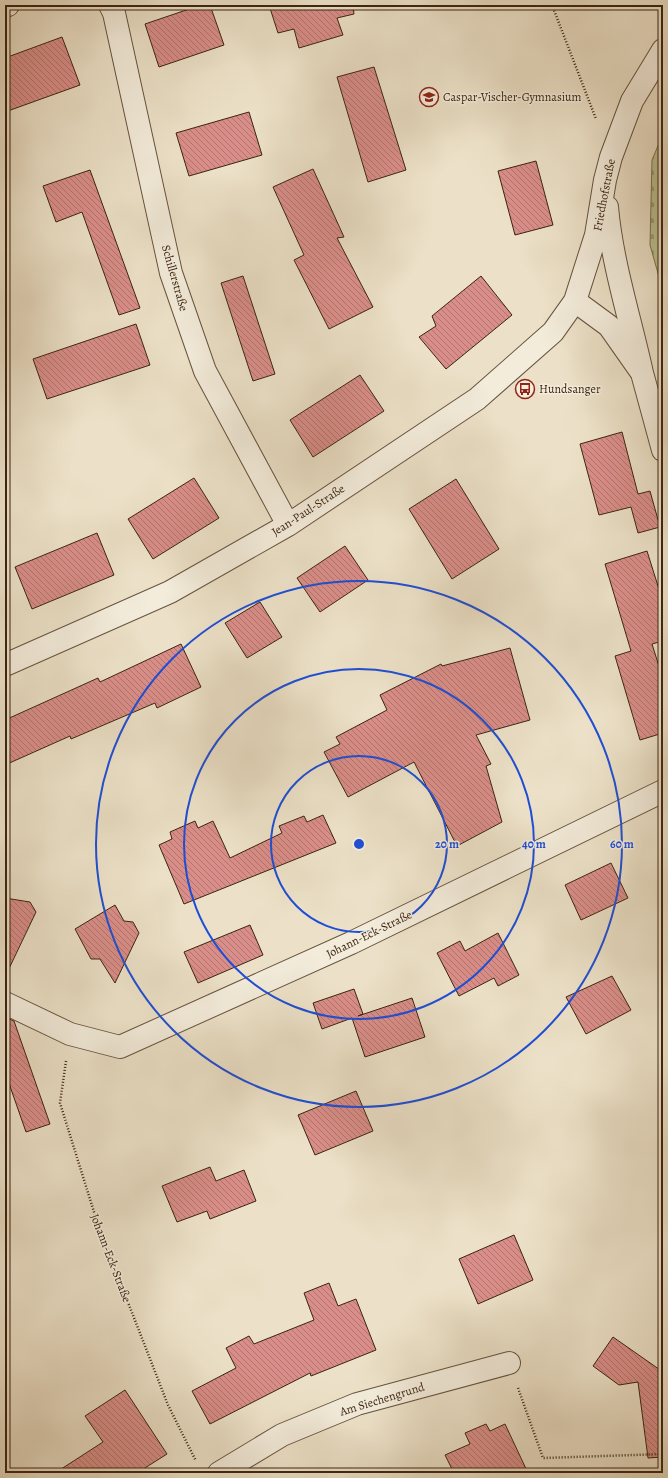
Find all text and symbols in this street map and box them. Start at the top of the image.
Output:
school or university icon: Caspar-Vischer-Gymnasium [418,86,440,108]
place label: Caspar-Vischer-Gymnasium [443,89,582,105]
street label: Friedhofstraße [589,157,619,233]
street label: Schillerstraße [158,243,192,313]
bus stop icon: Hundsanger [514,378,536,400]
place label: Hundsanger [539,381,601,397]
street label: Jean-Paul-Straße [268,480,348,540]
text: 20 m [435,836,459,852]
text: 40 m [522,836,546,852]
text: 60 m [610,836,634,852]
centre of rings [352,837,366,851]
street label: Johann-Eck-Straße [323,906,415,962]
street label: Johann-Eck-Straße [87,1211,135,1305]
street label: Am Siechengrund [337,1378,427,1420]

